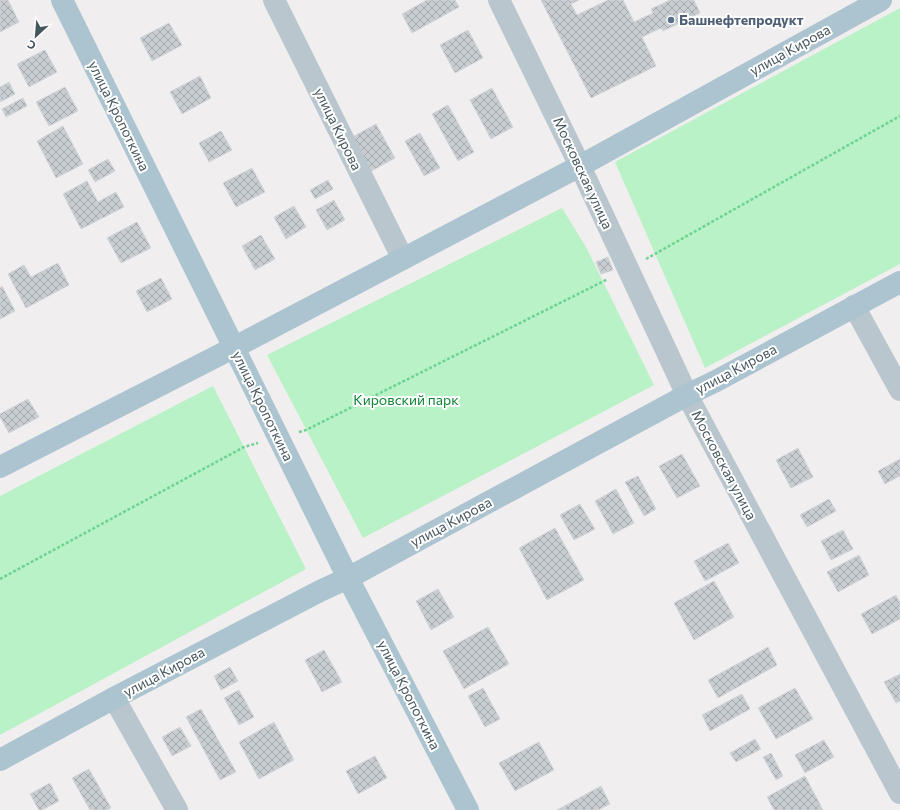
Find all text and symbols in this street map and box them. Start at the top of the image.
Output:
place label: Башнефтепродукт [679,11,804,28]
marker: Башнефтепродукт [666,15,676,25]
north arrow [16,16,56,56]
street label: улица Кирова [746,20,833,79]
text: С [25,38,38,53]
street label: улица Кропоткина [85,58,154,174]
street label: улица Кирова [311,85,366,173]
street label: Московская улица [550,114,617,231]
street label: улица Кирова [692,340,779,397]
street label: улица Кропоткина [229,348,298,464]
park label: Кировский парк [353,391,459,408]
street label: Московская улица [688,407,760,522]
street label: улица Кирова [407,493,494,550]
street label: улица Кропоткина [375,637,444,752]
street label: улица Кирова [120,643,207,700]

